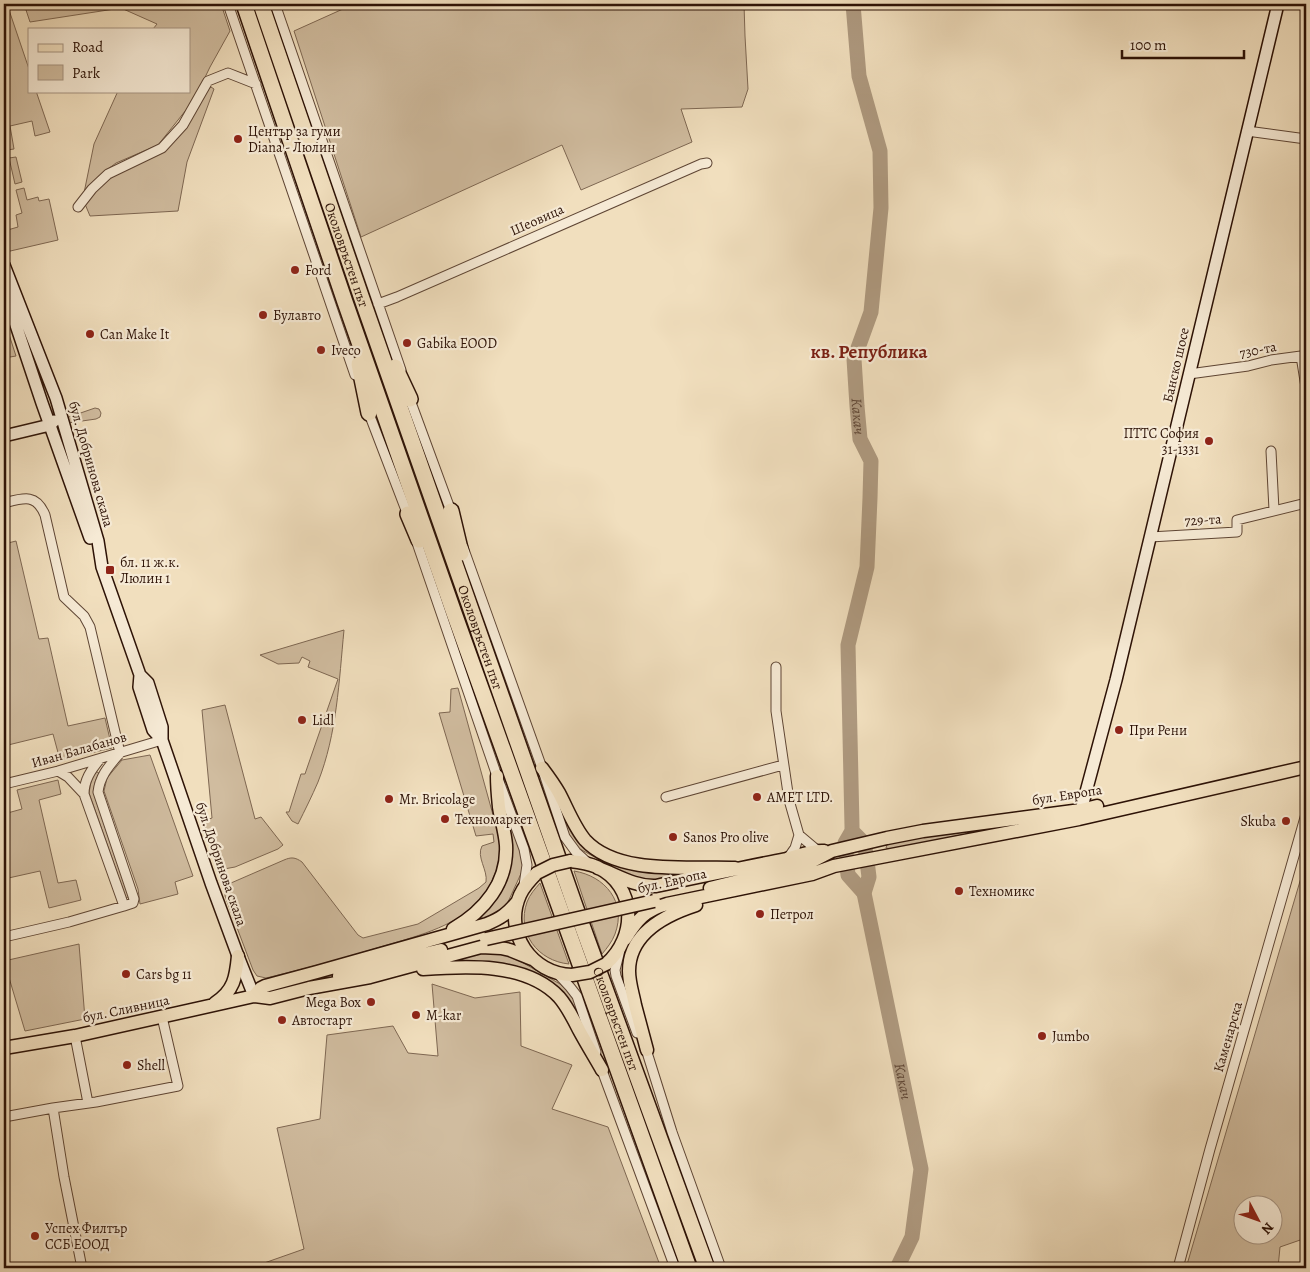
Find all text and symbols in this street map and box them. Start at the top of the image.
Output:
legend [28,28,190,92]
scale bar [1122,28,1245,60]
text: 100 m [1130,35,1167,55]
text: Road [72,37,104,57]
text: Park [72,63,101,83]
place label: Център за гуми Diana - Люлин [248,122,341,157]
marker: Център за гуми Diana - Люлин [232,133,244,145]
street label: Шеовица [507,199,567,240]
street label: Околовръстен път [320,200,374,310]
place label: Ford [305,261,332,280]
marker: Ford [289,264,301,276]
place label: Булавто [273,306,321,325]
marker: Булавто [257,309,269,321]
place label: Can Make It [100,325,170,344]
street label: Банско шосе [1158,326,1194,404]
marker: Can Make It [84,328,96,340]
place label: Gabika EOOD [417,334,497,353]
marker: Gabika EOOD [401,337,413,349]
street label: 730-та [1238,337,1279,363]
district label: кв. Република [811,339,928,365]
place label: Iveco [331,341,361,360]
marker: Iveco [315,344,327,356]
water label: Какач [847,397,870,436]
street label: бул. Добринова скала [64,399,118,530]
place label: ПТТС София 31-1331 [1123,424,1199,459]
marker: ПТТС София 31-1331 [1203,435,1215,447]
street label: 729-та [1184,510,1222,530]
place label: бл. 11 ж.к. Люлин 1 [120,553,180,588]
marker: бл. 11 ж.к. Люлин 1 [104,564,116,576]
street label: Околовръстен път [454,582,508,692]
place label: Lidl [312,711,335,730]
marker: Lidl [296,714,308,726]
place label: При Рени [1129,721,1187,740]
marker: При Рени [1113,724,1125,736]
street label: Иван Балабанов [29,727,129,773]
street label: бул. Европа [1031,780,1104,810]
place label: AMET LTD. [766,788,833,807]
place label: Mr. Bricolage [399,790,475,809]
marker: AMET LTD. [751,791,763,803]
marker: Mr. Bricolage [383,793,395,805]
street label: бул. Добринова скала [191,799,251,929]
place label: Техномаркет [455,810,533,829]
place label: Skuba [1241,812,1276,831]
marker: Техномаркет [439,813,451,825]
marker: Skuba [1280,815,1292,827]
place label: Sanos Pro olive [683,828,769,847]
marker: Sanos Pro olive [667,831,679,843]
street label: бул. Европа [635,864,709,898]
place label: Техномикс [969,882,1035,901]
marker: Техномикс [953,885,965,897]
place label: Петрол [770,905,814,924]
marker: Петрол [754,908,766,920]
street label: Околовръстен път [588,964,644,1073]
place label: Cars bg 11 [136,965,192,984]
marker: Cars bg 11 [120,968,132,980]
street label: бул. Сливница [81,990,172,1027]
place label: Mega Box [306,993,361,1012]
marker: Mega Box [365,996,377,1008]
street label: Каменарска [1209,999,1247,1074]
place label: M-kar [426,1006,462,1025]
marker: M-kar [410,1009,422,1021]
place label: Автостарт [291,1011,352,1030]
marker: Автостарт [276,1014,288,1026]
place label: Jumbo [1052,1027,1089,1046]
marker: Jumbo [1036,1030,1048,1042]
place label: Shell [137,1056,165,1075]
marker: Shell [121,1059,133,1071]
water label: Какач [889,1061,916,1101]
north arrow [1232,1194,1282,1244]
text: N [1257,1218,1278,1238]
place label: Успех Филтър ССБ ЕООД [45,1219,127,1254]
marker: Успех Филтър ССБ ЕООД [29,1230,41,1242]

